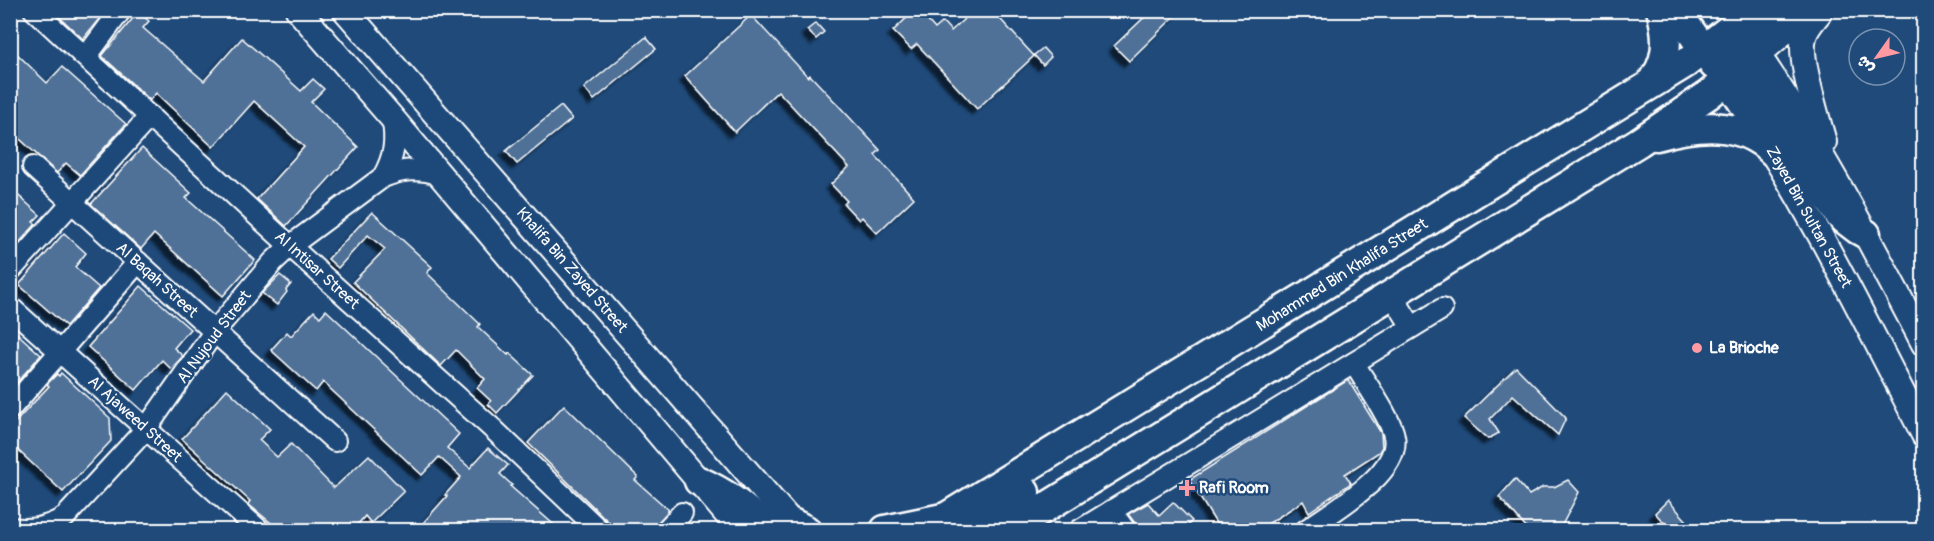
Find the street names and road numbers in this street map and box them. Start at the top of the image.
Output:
street label: Zayed Bin Sultan Street [1762,143,1857,292]
street label: Khalifa Bin Zayed Street [512,203,632,337]
street label: Mohammed Bin Khalifa Street [1253,214,1432,336]
street label: Al Intisar Street [270,227,364,314]
street label: Al Baqah Street [112,238,203,322]
street label: Al Nujoud Street [172,286,256,388]
street label: Al Ajaweed Street [84,371,187,467]

